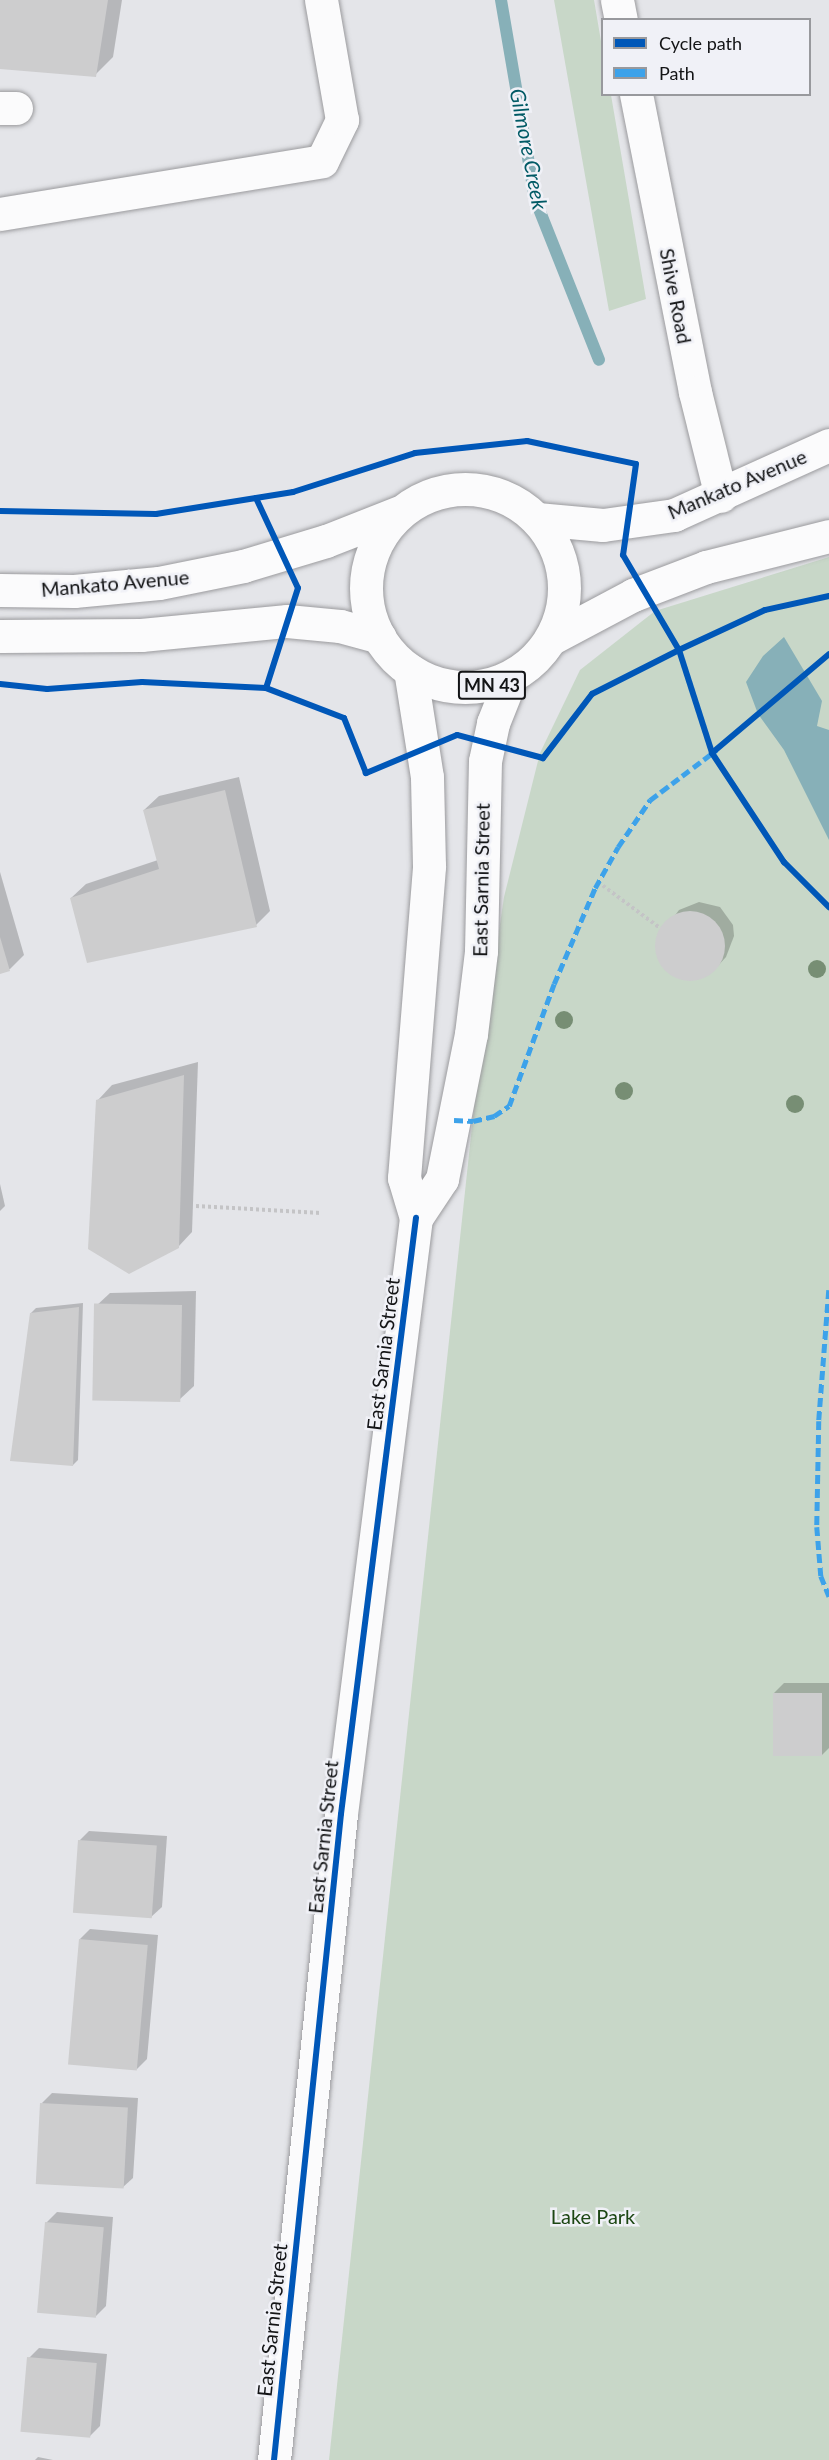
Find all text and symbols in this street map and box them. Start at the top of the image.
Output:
legend [601,18,811,96]
text: Cycle path [659,32,742,54]
text: Path [659,62,695,84]
water label: Gilmore Creek [505,86,553,212]
street label: Shive Road [655,246,697,346]
street label: Mankato Avenue [664,444,810,524]
street label: Mankato Avenue [40,565,190,601]
road number: MN 43 [458,670,526,700]
street label: East Sarnia Street [468,803,494,957]
street label: East Sarnia Street [362,1276,404,1432]
street label: East Sarnia Street [303,1759,343,1915]
park label: Lake Park [551,2204,635,2228]
street label: East Sarnia Street [252,2242,292,2398]

